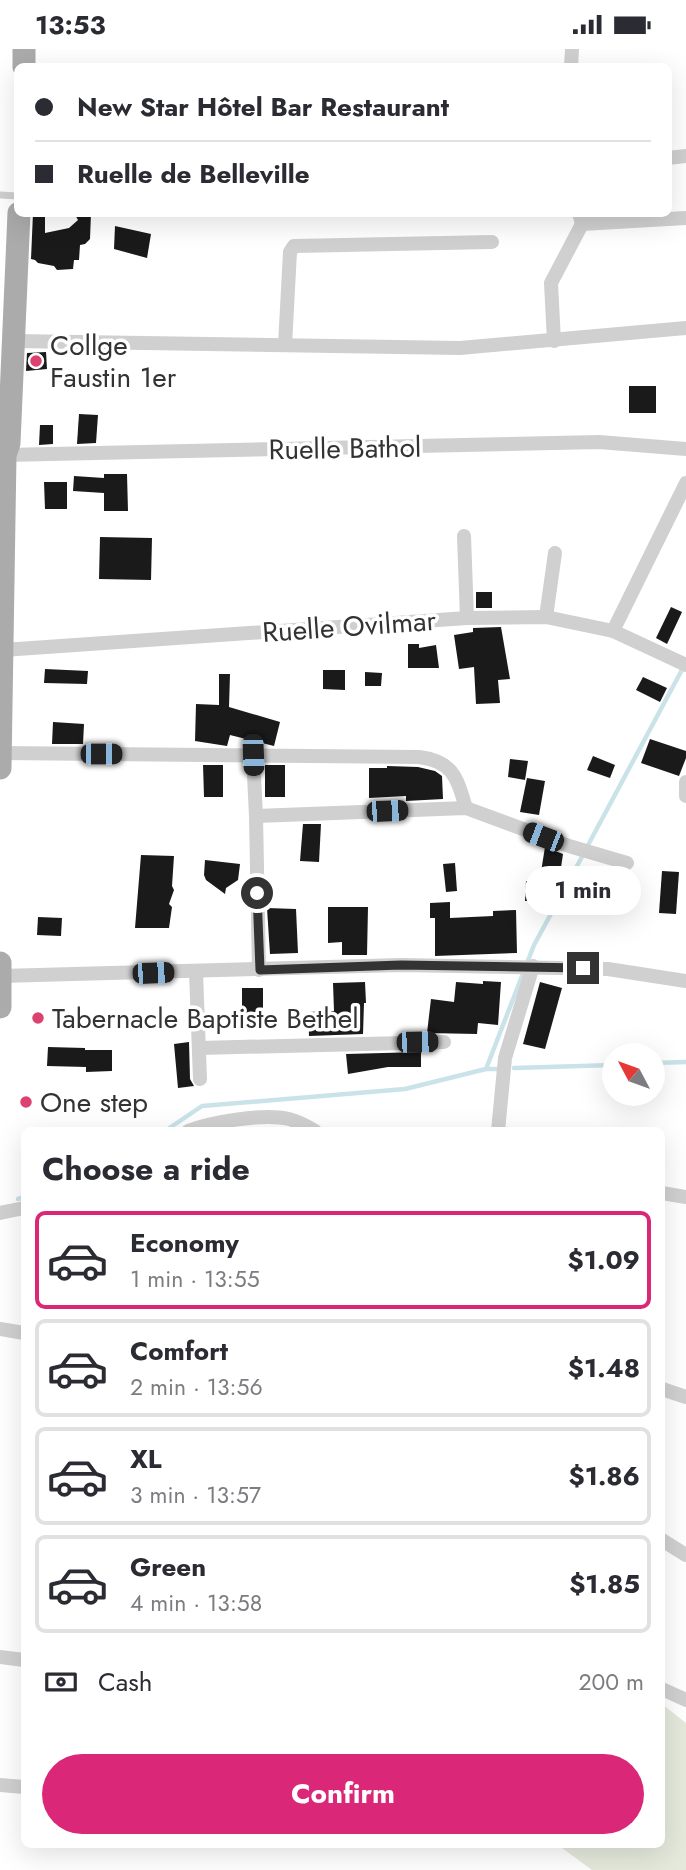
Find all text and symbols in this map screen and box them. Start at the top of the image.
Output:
text: 13:53 [35,6,106,44]
text: New Star Hôtel Bar Restaurant [77,88,449,126]
text: Ruelle de Belleville [77,155,310,193]
place label: Collge Faustin 1er [50,325,177,398]
marker: Collge Faustin 1er [28,353,44,369]
street label: Ruelle Bathol [268,427,422,470]
street label: Ruelle Ovilmar [261,600,438,653]
car [242,734,265,776]
car [81,744,123,765]
car [366,800,409,822]
car [520,820,567,854]
callout: 1 min [525,867,641,915]
text: 1 min [554,873,612,907]
route start [241,877,273,909]
route end [567,952,599,984]
car [132,962,175,984]
place label: Tabernacle Baptiste Bethel [52,998,359,1039]
marker: Tabernacle Baptiste Bethel [30,1010,46,1026]
car [396,1031,439,1053]
north arrow [602,1043,665,1106]
map controls [602,1043,665,1106]
place label: One step [40,1082,148,1123]
marker: One step [18,1094,34,1110]
text: Choose a ride [42,1146,250,1192]
text: Economy [130,1224,239,1262]
icon: car [46,1229,109,1292]
text: $1.09 [568,1241,640,1279]
text: 1 min · 13:55 [130,1262,260,1296]
text: Comfort [130,1332,228,1370]
icon: car [46,1337,109,1400]
text: $1.48 [568,1349,640,1387]
text: 2 min · 13:56 [130,1370,263,1404]
text: XL [130,1440,162,1478]
icon: car [46,1445,109,1508]
text: $1.86 [569,1457,640,1495]
text: 3 min · 13:57 [130,1478,261,1512]
text: Green [130,1548,206,1586]
icon: car [46,1553,109,1616]
text: $1.85 [569,1565,640,1603]
text: 4 min · 13:58 [130,1586,262,1620]
icon: cash [42,1663,80,1701]
text: Cash [98,1663,152,1701]
text: 200 m [578,1665,644,1699]
button: Confirm [42,1754,644,1834]

